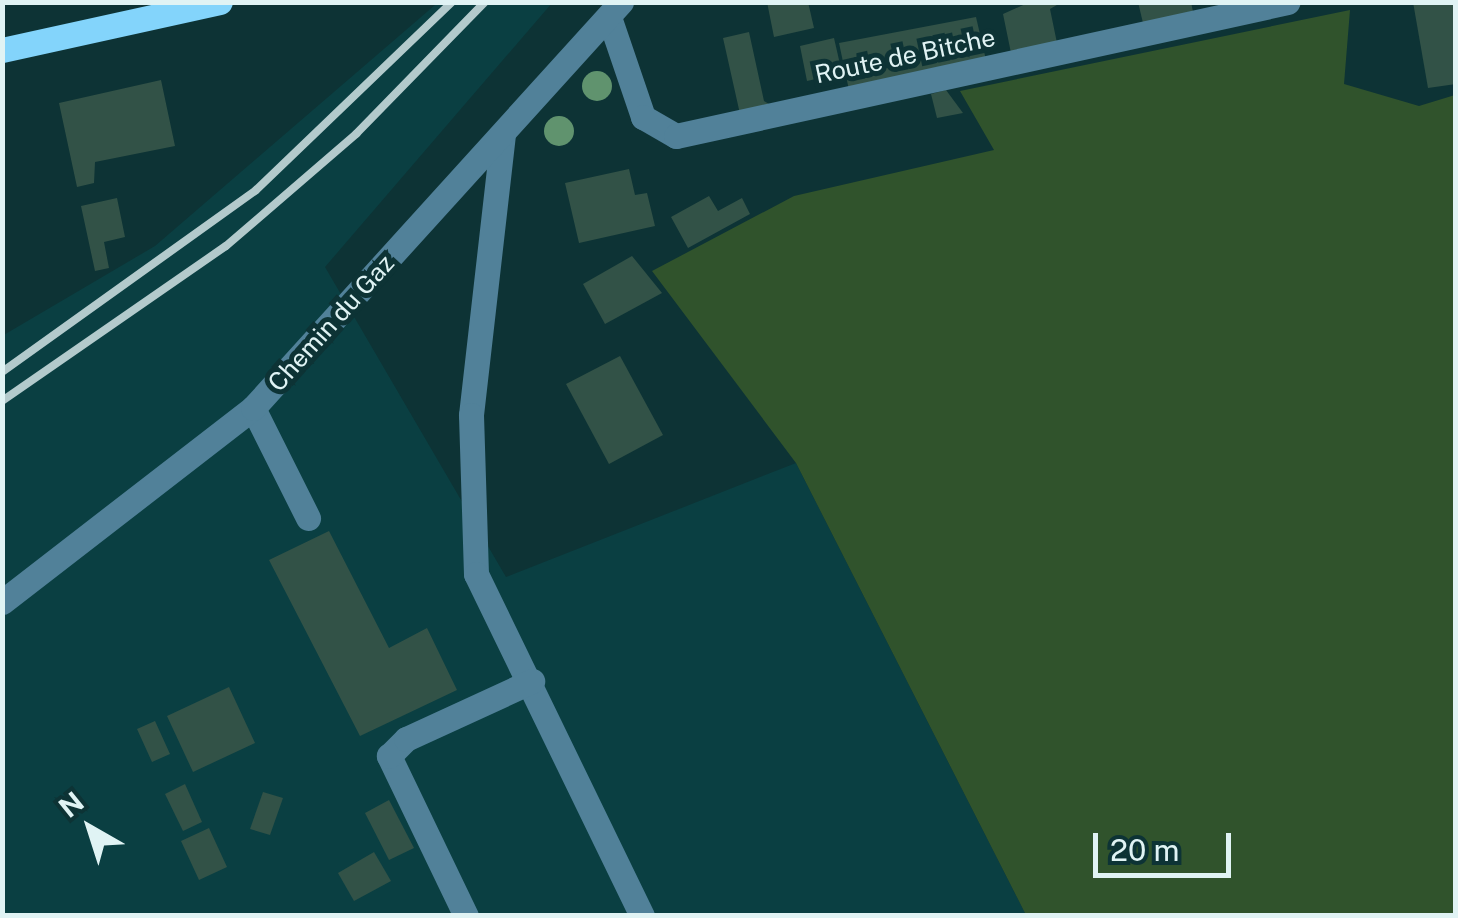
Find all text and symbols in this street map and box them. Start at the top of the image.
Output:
street label: Route de Bitche [812,22,998,90]
street label: Chemin du Gaz [262,248,400,398]
north arrow [40,778,140,878]
text: N [52,785,90,824]
scale bar [1098,813,1236,875]
text: 20 m [1110,832,1179,868]

